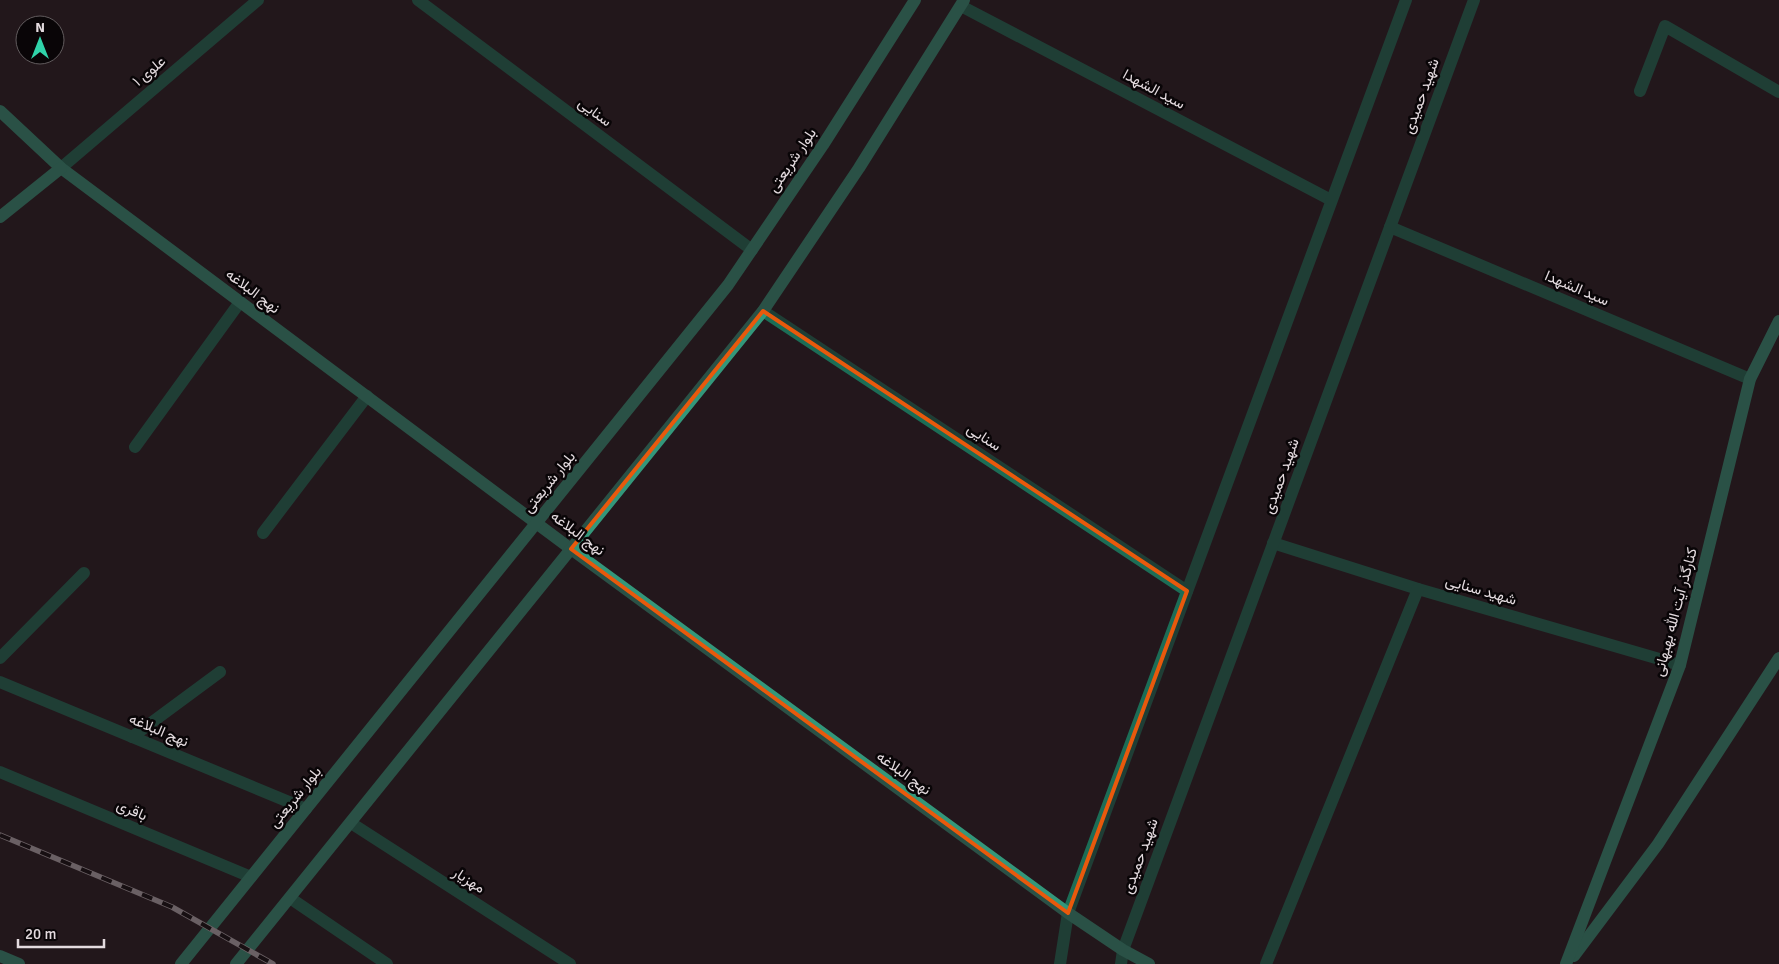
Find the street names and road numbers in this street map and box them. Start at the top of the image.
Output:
street label: علوی ۱ [129,52,170,91]
street label: شهید حمیدی [1399,56,1444,136]
street label: سید الشهدا [1120,65,1188,113]
street label: سنایی [574,94,615,131]
street label: بلوار شریعتی [764,124,821,196]
street label: نهج البلاغه [221,265,284,319]
street label: سید الشهدا [1542,266,1612,310]
street label: سنایی [963,419,1005,456]
street label: شهید حمیدی [1259,436,1304,516]
street label: بلوار شریعتی [519,448,580,517]
street label: نهج البلاغه [546,507,609,561]
street label: کنارگذر آیت الله بهبهانی [1649,545,1702,679]
street label: شهید سنایی [1443,571,1519,610]
street label: نهج البلاغه [126,709,192,752]
street label: نهج البلاغه [872,747,935,800]
street label: بلوار شریعتی [265,763,326,832]
street label: باقری [114,796,150,825]
street label: شهید حمیدی [1118,816,1163,896]
street label: مهزیار [449,862,489,897]

